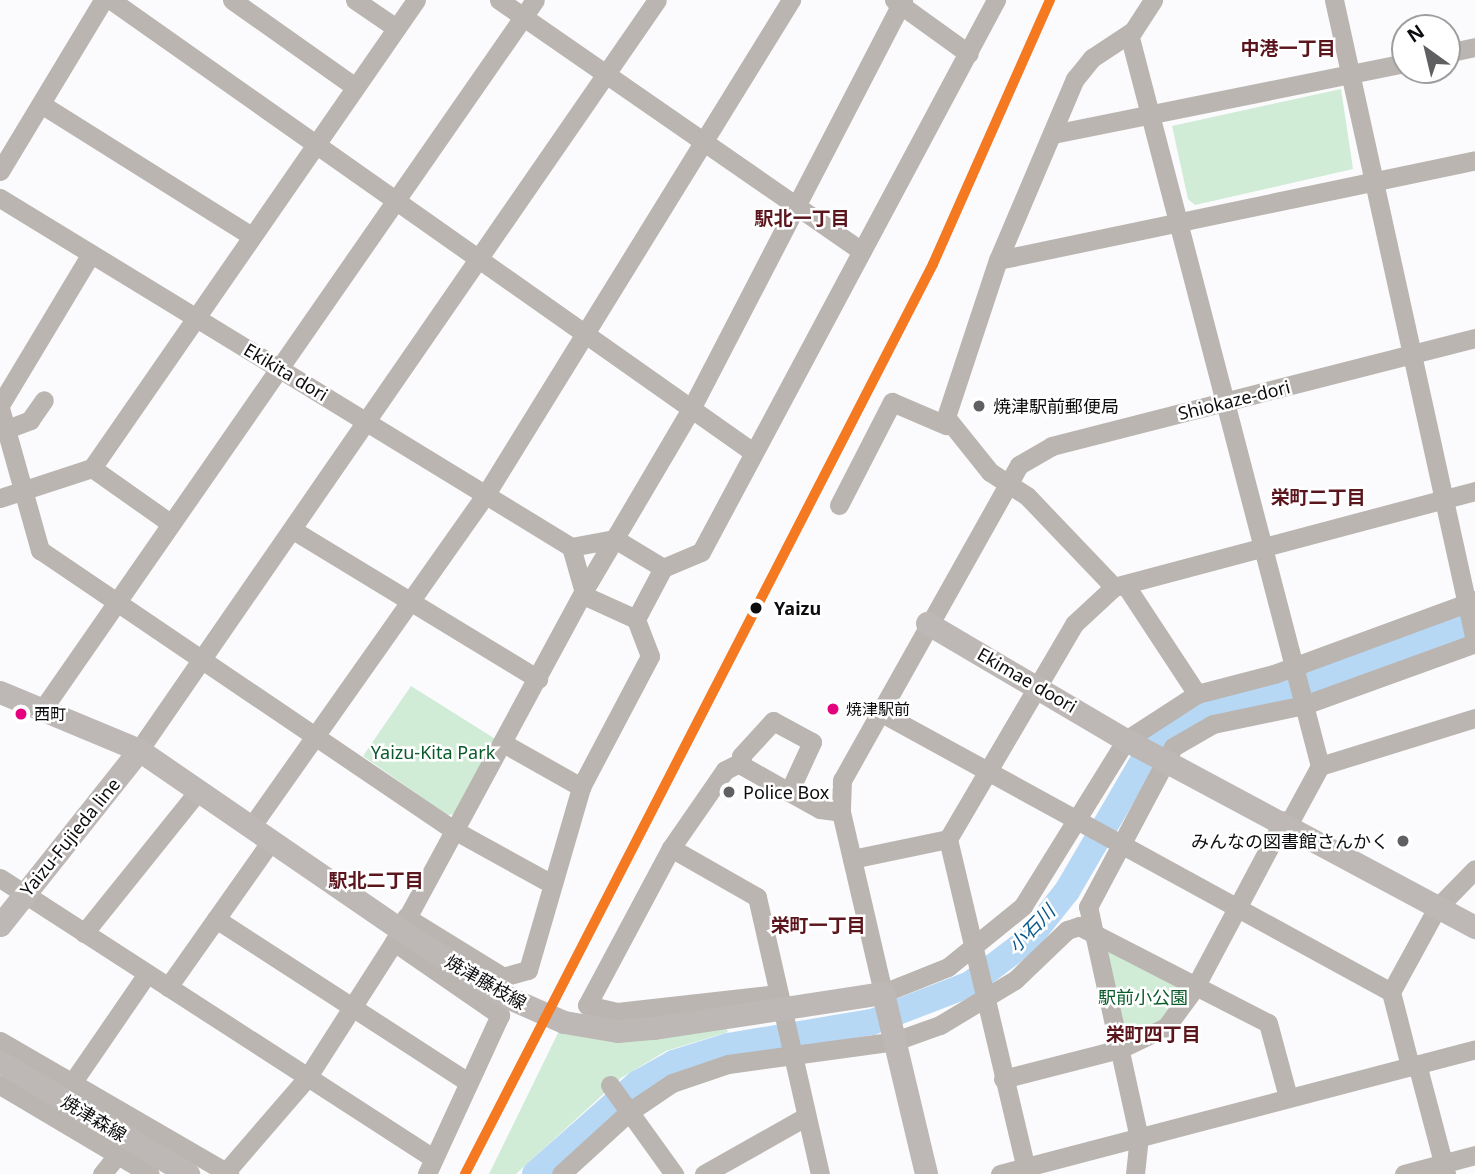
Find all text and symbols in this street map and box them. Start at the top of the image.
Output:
north arrow [1391,14,1461,84]
text: N [1402,18,1429,48]
district label: 中港一丁目 [1241,38,1335,60]
district label: 駅北一丁目 [755,208,849,230]
street label: Ekikita dori [240,339,332,405]
street label: Shiokaze-dori [1176,376,1292,424]
place label: 焼津駅前郵便局 [993,395,1119,417]
marker: 焼津駅前郵便局 [971,398,987,414]
district label: 栄町二丁目 [1271,487,1365,509]
marker: Yaizu [745,597,767,619]
place label: Yaizu [774,597,821,619]
street label: Ekimae doori [974,643,1080,717]
place label: 焼津駅前 [846,699,910,719]
marker: 焼津駅前 [826,702,840,716]
place label: 西町 [34,704,66,724]
marker: 西町 [14,707,28,721]
park label: Yaizu-Kita Park [371,741,495,763]
street label: Yaizu-Fujieda line [16,774,124,900]
place label: Police Box [743,781,829,803]
marker: Police Box [721,784,737,800]
place label: みんなの図書館さんかく [1191,830,1389,852]
marker: みんなの図書館さんかく [1395,833,1411,849]
district label: 駅北二丁目 [329,870,423,892]
water label: 小石川 [1004,901,1060,957]
district label: 栄町一丁目 [771,915,865,937]
street label: 焼津藤枝線 [442,950,530,1014]
park label: 駅前小公園 [1098,986,1188,1008]
district label: 栄町四丁目 [1106,1024,1200,1046]
street label: 焼津森線 [58,1090,130,1146]

